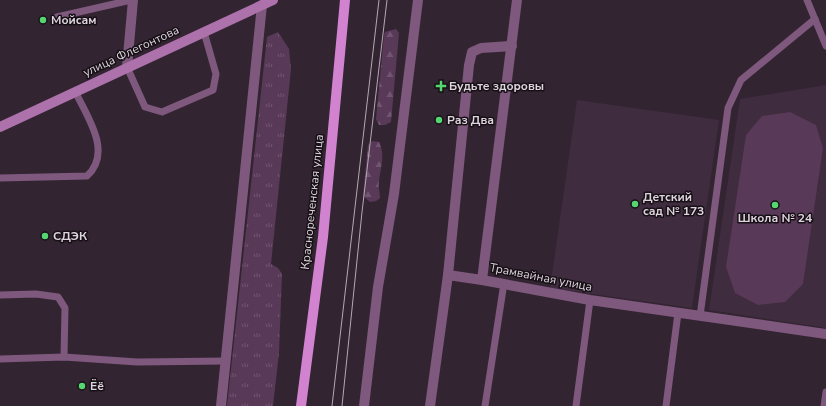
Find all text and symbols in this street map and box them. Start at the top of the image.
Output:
place label: Мойсам [51,12,97,28]
marker: Мойсам [38,15,48,25]
street label: улица Флегонтова [80,22,182,80]
place label: Будьте здоровы [449,78,544,94]
marker: Будьте здоровы [436,81,446,91]
place label: Раз Два [447,112,494,128]
marker: Раз Два [434,115,444,125]
street label: Краснореченская улица [297,134,327,270]
place label: Детский сад № 173 [643,189,704,219]
marker: Детский сад № 173 [630,199,640,209]
marker: Школа № 24 [770,200,780,210]
place label: Школа № 24 [738,210,812,226]
place label: СДЭК [53,228,88,244]
marker: СДЭК [40,231,50,241]
street label: Трамвайная улица [488,259,594,295]
place label: Ёё [90,378,104,394]
marker: Ёё [77,381,87,391]

